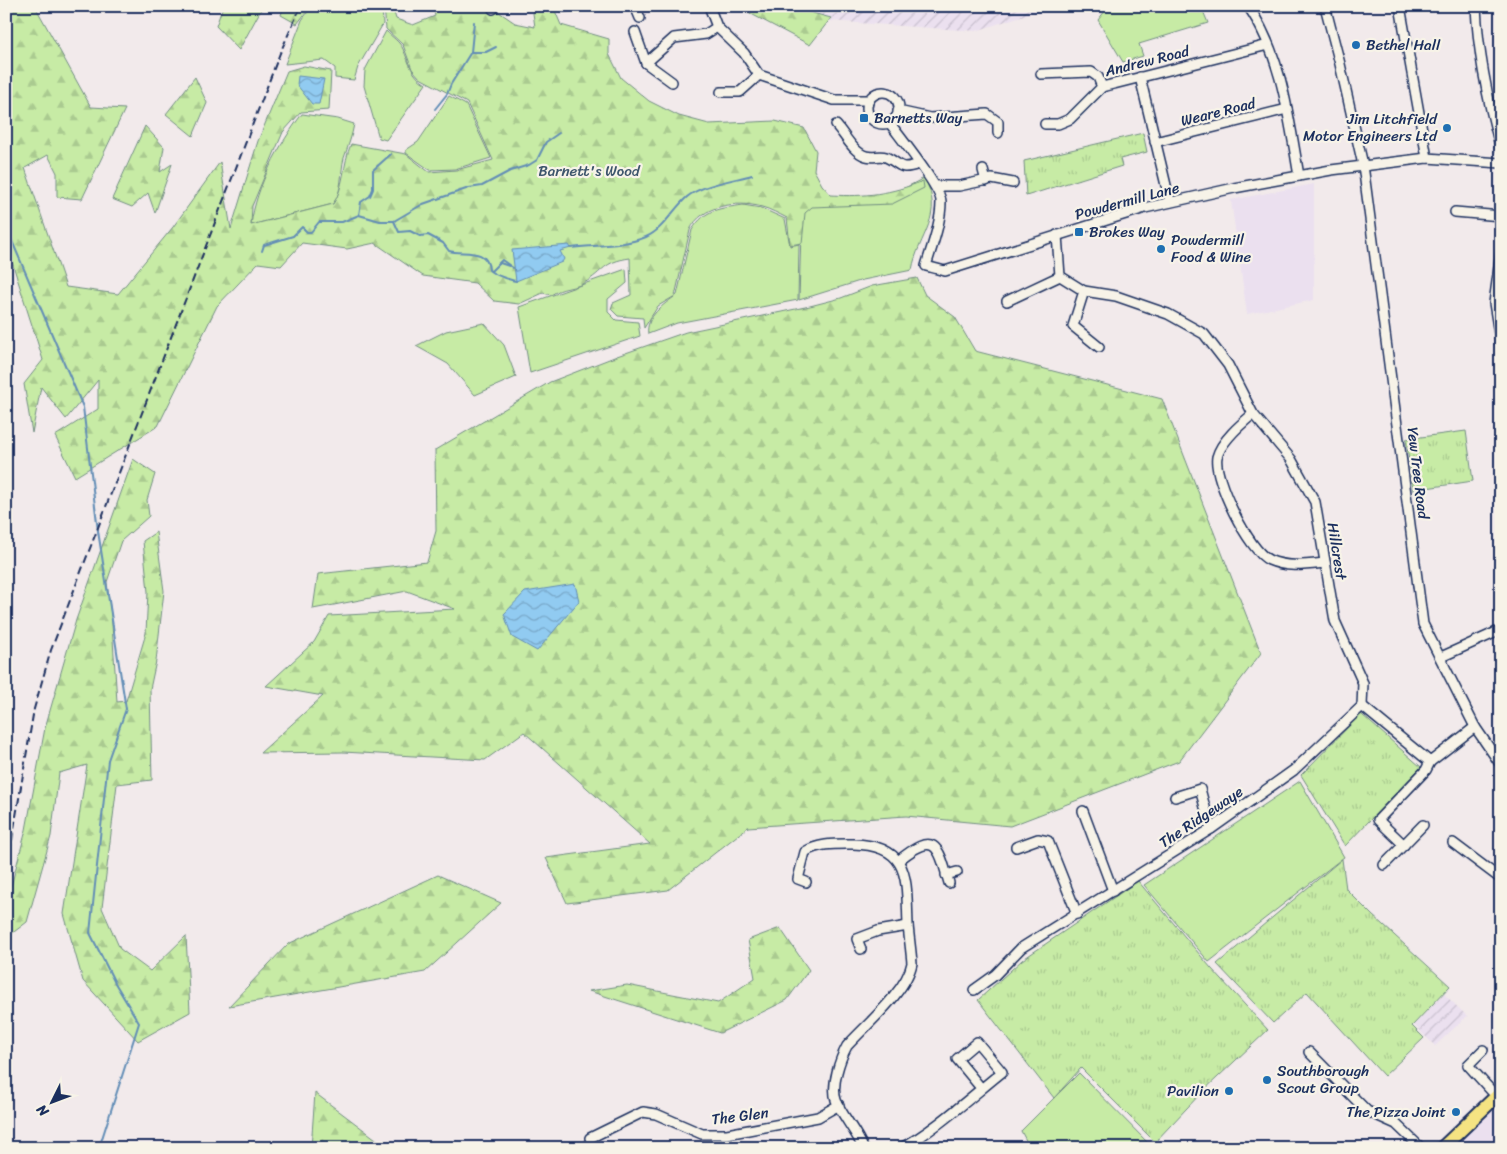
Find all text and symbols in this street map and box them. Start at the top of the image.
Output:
place label: Bethel Hall [1366,32,1441,58]
street label: Andrew Road [1101,38,1193,84]
marker: Bethel Hall [1350,39,1362,51]
street label: Weare Road [1178,90,1259,134]
place label: Barnetts Way [874,105,962,131]
place label: Jim Litchfield Motor Engineers Ltd [1303,106,1438,149]
marker: Barnetts Way [858,112,870,124]
marker: Jim Litchfield Motor Engineers Ltd [1441,122,1453,134]
park label: Barnett's Wood [538,158,641,184]
street label: Powdermill Lane [1072,174,1182,227]
place label: Brokes Way [1089,219,1165,245]
marker: Brokes Way [1073,226,1085,238]
place label: Powdermill Food & Wine [1171,227,1251,270]
marker: Powdermill Food & Wine [1155,243,1167,255]
street label: Yew Tree Road [1399,426,1437,521]
street label: Hillcrest [1320,521,1354,582]
street label: The Ridgewaye [1153,779,1249,855]
place label: Southborough Scout Group [1277,1058,1369,1101]
marker: Southborough Scout Group [1261,1074,1273,1086]
north arrow [28,1076,78,1126]
place label: Pavilion [1167,1078,1219,1104]
marker: Pavilion [1223,1085,1235,1097]
text: N [30,1098,56,1123]
place label: The Pizza Joint [1346,1099,1446,1125]
street label: The Glen [710,1100,770,1132]
marker: The Pizza Joint [1450,1106,1462,1118]

